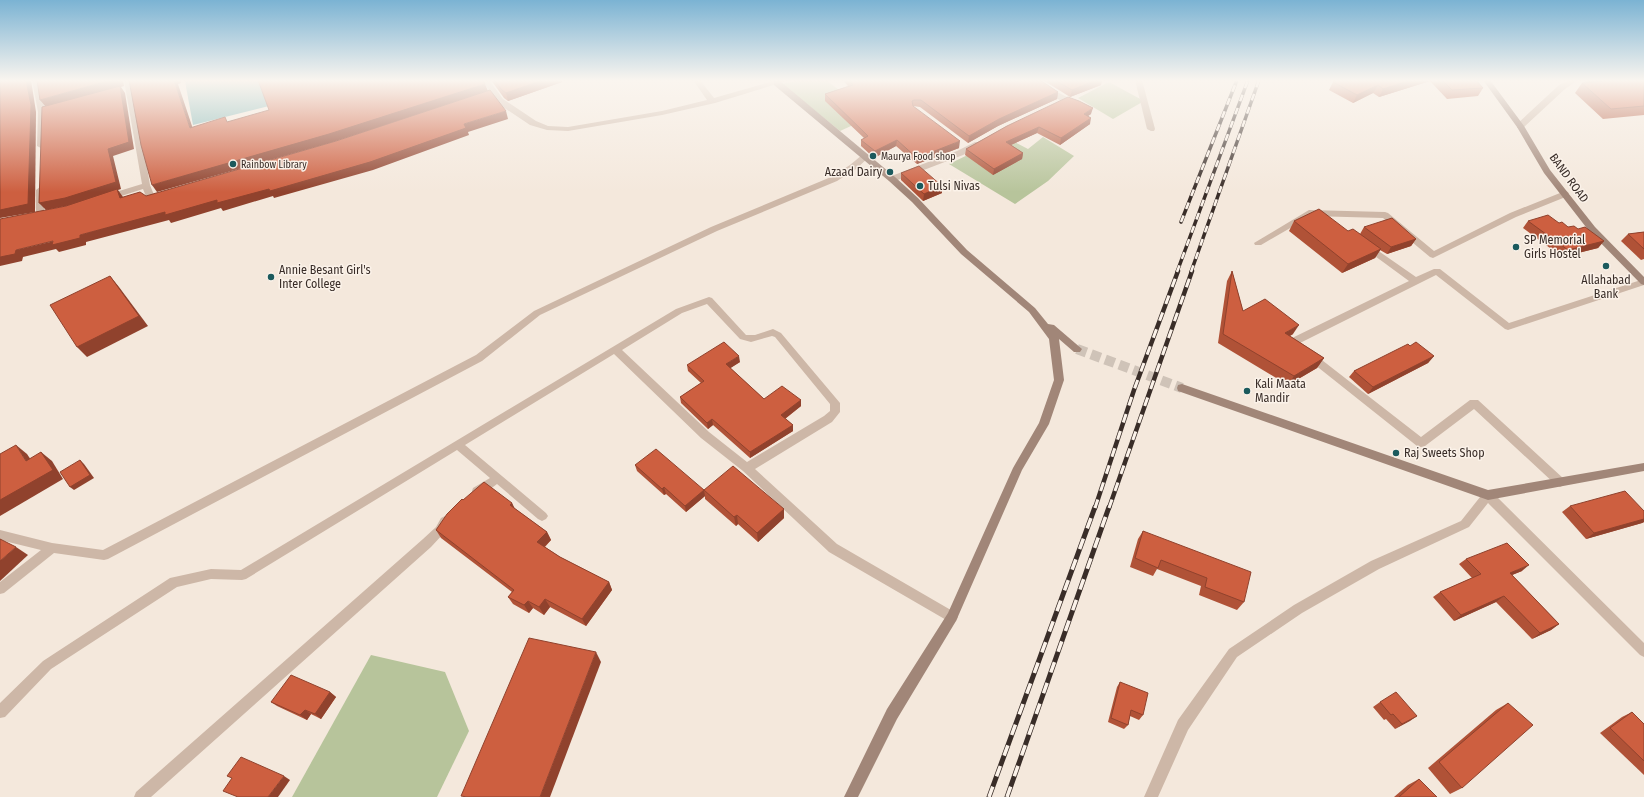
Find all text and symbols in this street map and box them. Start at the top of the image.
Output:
marker: Maurya Food shop [868,151,878,161]
place label: Maurya Food shop [881,151,956,163]
street label: BAND ROAD [1547,151,1591,205]
marker: Rainbow Library [228,159,238,169]
place label: Rainbow Library [241,159,307,171]
place label: Azaad Dairy [825,165,883,179]
marker: Azaad Dairy [885,167,895,177]
place label: Tulsi Nivas [928,179,980,193]
marker: Tulsi Nivas [915,181,925,191]
place label: SP Memorial Girls Hostel [1524,233,1585,261]
marker: SP Memorial Girls Hostel [1511,242,1521,252]
marker: Allahabad Bank [1601,261,1611,271]
place label: Annie Besant Girl's Inter College [279,263,371,291]
marker: Annie Besant Girl's Inter College [266,272,276,282]
place label: Allahabad Bank [1581,273,1631,301]
place label: Kali Maata Mandir [1255,377,1306,405]
marker: Kali Maata Mandir [1242,386,1252,396]
place label: Raj Sweets Shop [1404,446,1485,460]
marker: Raj Sweets Shop [1391,448,1401,458]

